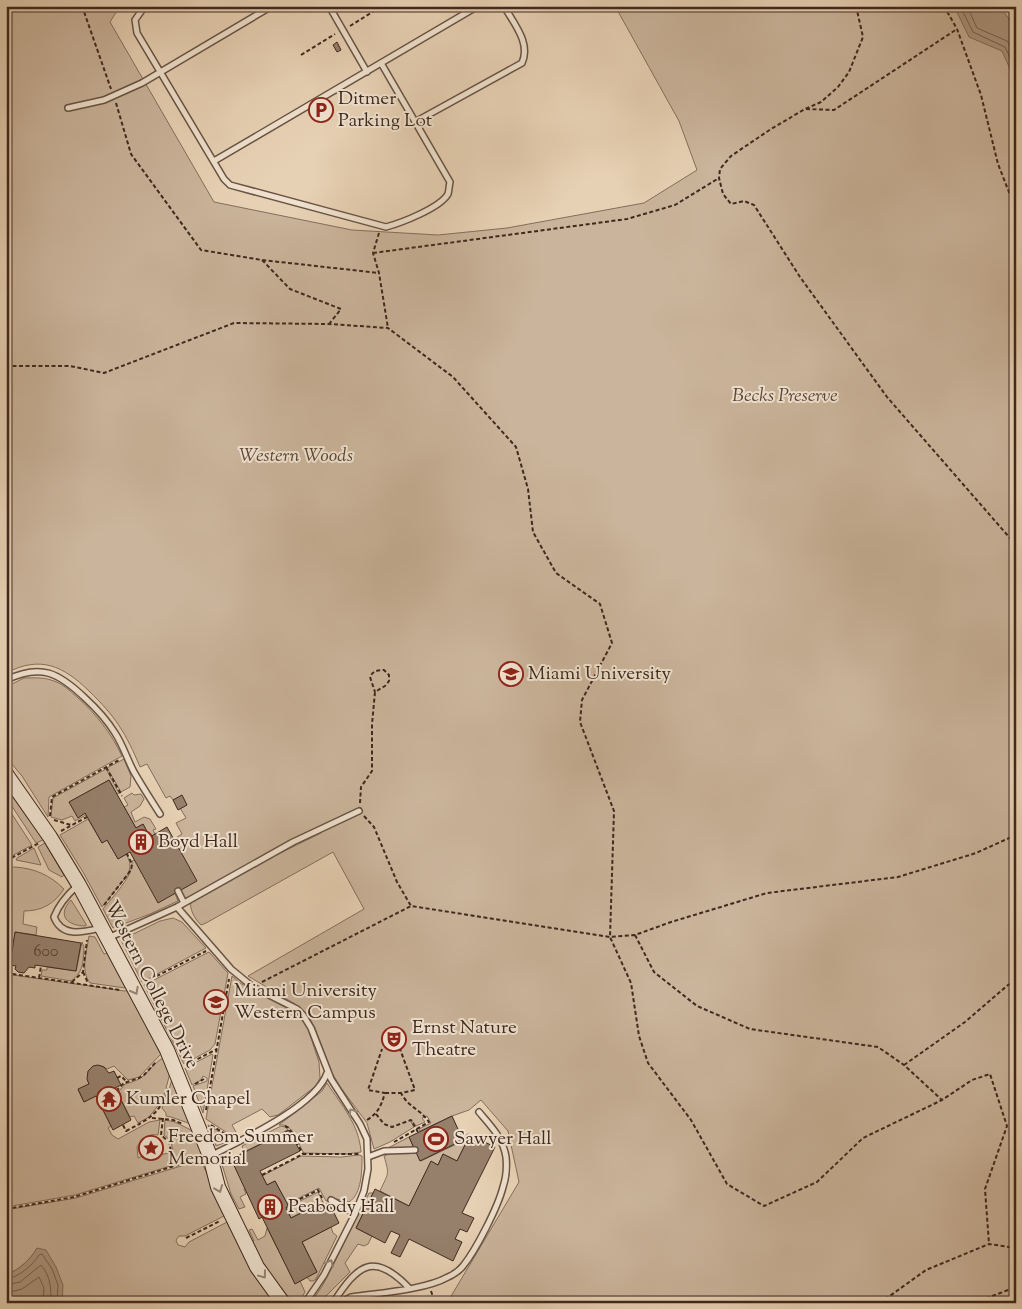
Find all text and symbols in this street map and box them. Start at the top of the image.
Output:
place label: Ditmer Parking Lot [338,86,433,135]
parking icon: Ditmer Parking Lot [308,97,334,123]
park label: Becks Preserve [732,383,838,410]
park label: Western Woods [239,443,353,470]
school or university icon: Miami University [498,661,524,687]
place label: Miami University [528,661,671,688]
building icon: Boyd Hall [128,829,154,855]
place label: Boyd Hall [158,829,238,856]
street label: Western College Drive [97,896,205,1074]
house number: 600 [34,941,58,964]
place label: Miami University Western Campus [234,978,377,1027]
one-way arrow [129,986,139,995]
school or university icon: Miami University Western Campus [203,989,229,1015]
place label: Ernst Nature Theatre [412,1015,517,1064]
theatre icon: Ernst Nature Theatre [381,1026,407,1052]
temple icon: Kumler Chapel [96,1086,122,1112]
place label: Kumler Chapel [126,1086,251,1113]
one-way arrow [349,1109,359,1118]
place label: Freedom Summer Memorial [168,1124,313,1173]
sports icon: Sawyer Hall [423,1126,449,1152]
place label: Sawyer Hall [454,1126,552,1153]
place icon: Freedom Summer Memorial [138,1135,164,1161]
one-way arrow [214,1184,224,1192]
building icon: Peabody Hall [257,1194,283,1220]
place label: Peabody Hall [288,1194,395,1221]
one-way arrow [324,1259,334,1268]
one-way arrow [257,1269,265,1278]

